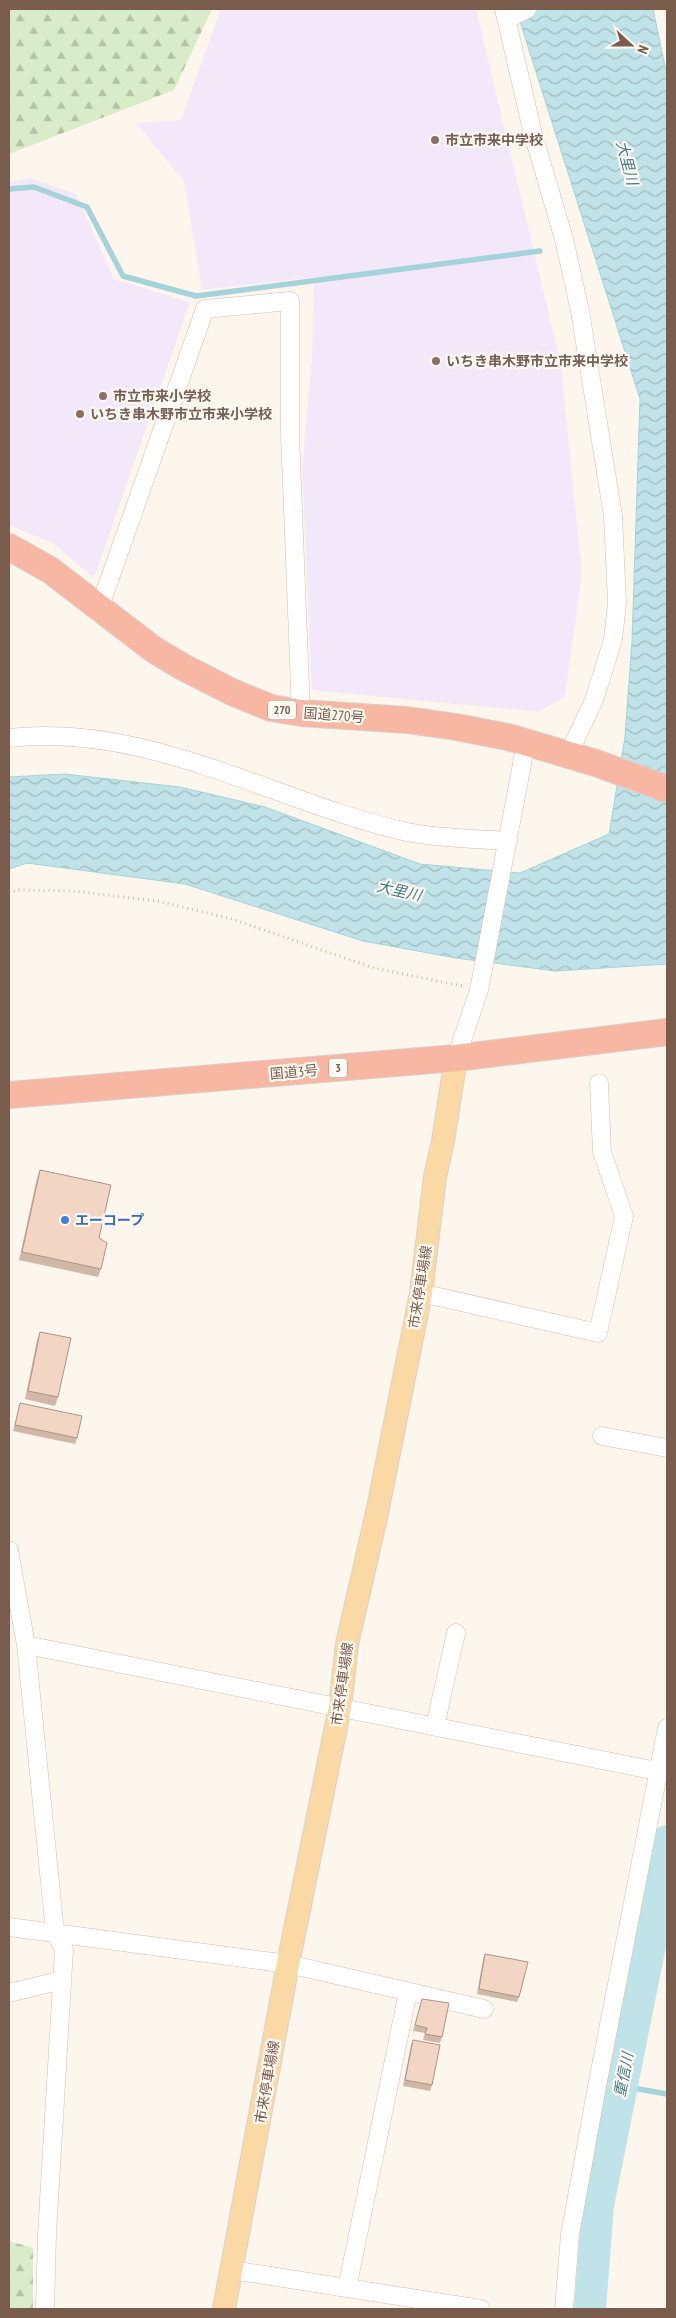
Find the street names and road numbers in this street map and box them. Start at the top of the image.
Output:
road number: 270 [268,700,296,720]
street label: 国道270号 [303,704,365,726]
road number: 3 [329,1058,347,1078]
street label: 国道3号 [269,1061,319,1083]
street label: 市来停車場線 [405,1244,435,1330]
street label: 市来停車場線 [327,1641,357,1727]
street label: 市来停車場線 [251,2039,283,2125]

